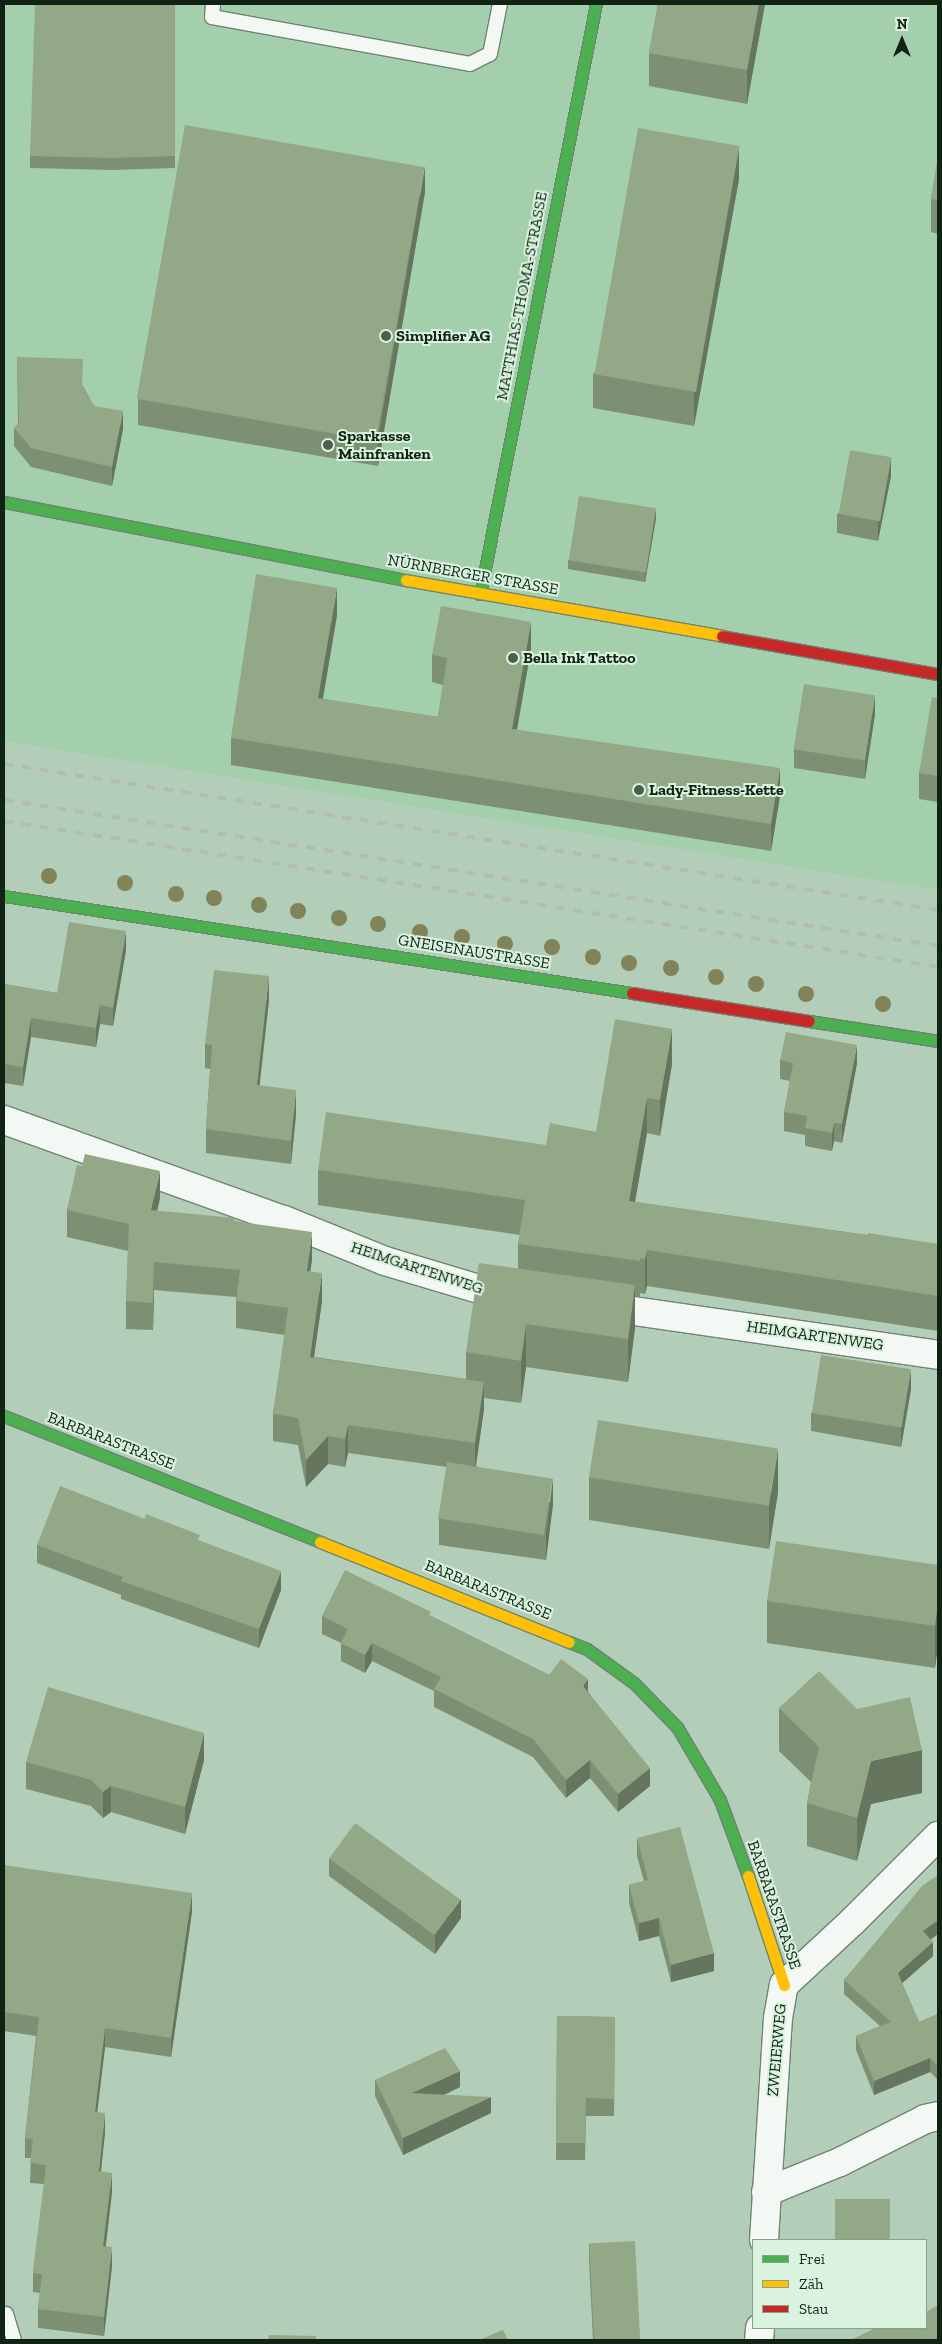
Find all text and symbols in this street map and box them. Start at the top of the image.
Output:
north arrow [877,15,927,65]
text: N [897,16,907,33]
street label: MATTHIAS-THOMA-STRASSE [492,190,552,402]
place label: Simplifier AG [396,326,491,346]
marker: Simplifier AG [380,330,392,342]
place label: Sparkasse Mainfranken [338,426,431,464]
marker: Sparkasse Mainfranken [322,439,334,451]
street label: NÜRNBERGER STRASSE [386,551,560,599]
place label: Bella Ink Tattoo [523,648,636,668]
marker: Bella Ink Tattoo [507,652,519,664]
place label: Lady-Fitness-Kette [649,780,784,800]
marker: Lady-Fitness-Kette [633,784,645,796]
street label: GNEISENAUSTRASSE [397,931,551,973]
street label: HEIMGARTENWEG [348,1238,486,1298]
street label: HEIMGARTENWEG [745,1317,885,1355]
street label: BARBARASTRASSE [45,1408,177,1474]
street label: BARBARASTRASSE [422,1556,554,1624]
street label: BARBARASTRASSE [743,1838,805,1972]
street label: ZWEIERWEG [763,2003,791,2097]
legend [752,2239,927,2329]
text: Frei [799,2250,825,2268]
text: Zäh [799,2275,823,2293]
text: Stau [799,2300,828,2318]

